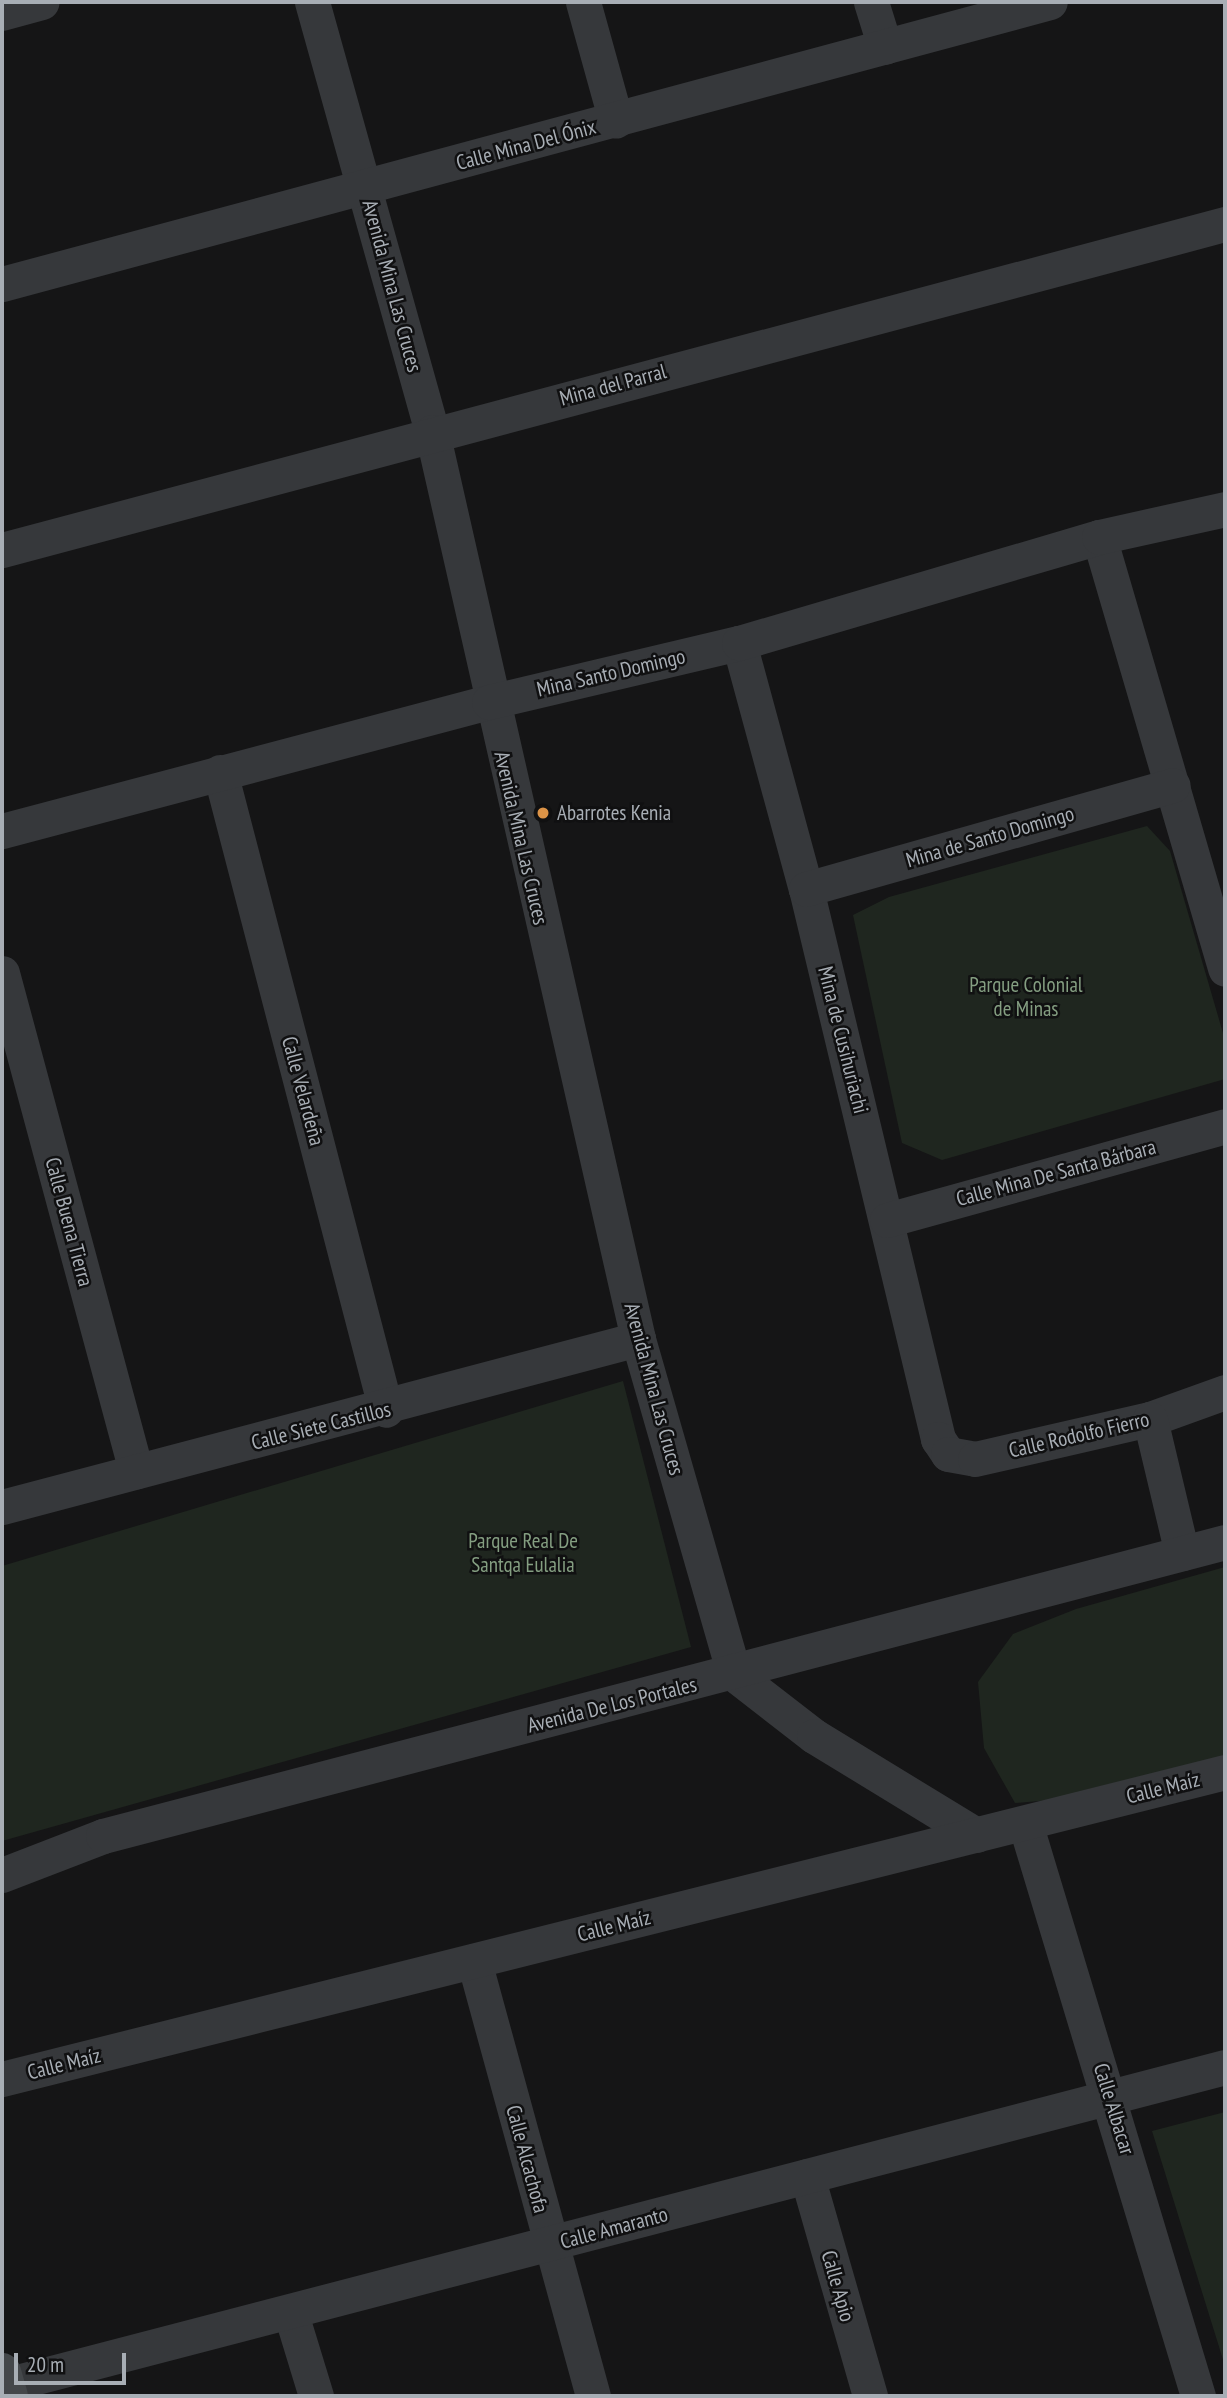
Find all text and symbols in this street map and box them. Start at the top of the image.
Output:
street label: Calle Mina Del Ónix [453,114,599,176]
street label: Avenida Mina Las Cruces [357,197,427,375]
street label: Mina del Parral [557,359,669,411]
street label: Mina Santo Domingo [534,644,688,702]
street label: Avenida Mina Las Cruces [489,749,553,927]
place label: Abarrotes Kenia [557,800,671,826]
street label: Mina de Santo Domingo [903,801,1077,873]
marker: Abarrotes Kenia [535,805,551,821]
street label: Mina de Cusihuriachi [813,964,873,1116]
park label: Parque Colonial de Minas [969,972,1083,1022]
street label: Calle Velardeña [276,1033,330,1149]
street label: Calle Mina De Santa Bárbara [953,1134,1159,1212]
street label: Calle Buena Tierra [40,1155,98,1289]
street label: Avenida Mina Las Cruces [619,1300,689,1478]
street label: Calle Siete Castillos [249,1397,393,1455]
street label: Calle Rodolfo Fierro [1006,1407,1152,1463]
park label: Parque Real De Santqa Eulalia [468,1528,578,1578]
street label: Avenida De Los Portales [525,1672,699,1738]
street label: Calle Maíz [1124,1767,1202,1809]
street label: Calle Maíz [575,1905,653,1947]
street label: Calle Maíz [25,2043,103,2085]
street label: Calle Albacar [1088,2060,1140,2158]
street label: Calle Alcachofa [500,2102,554,2216]
street label: Calle Amaranto [557,2202,671,2254]
street label: Calle Apio [816,2247,860,2325]
scale bar [18,2338,130,2382]
text: 20 m [27,2351,64,2378]

